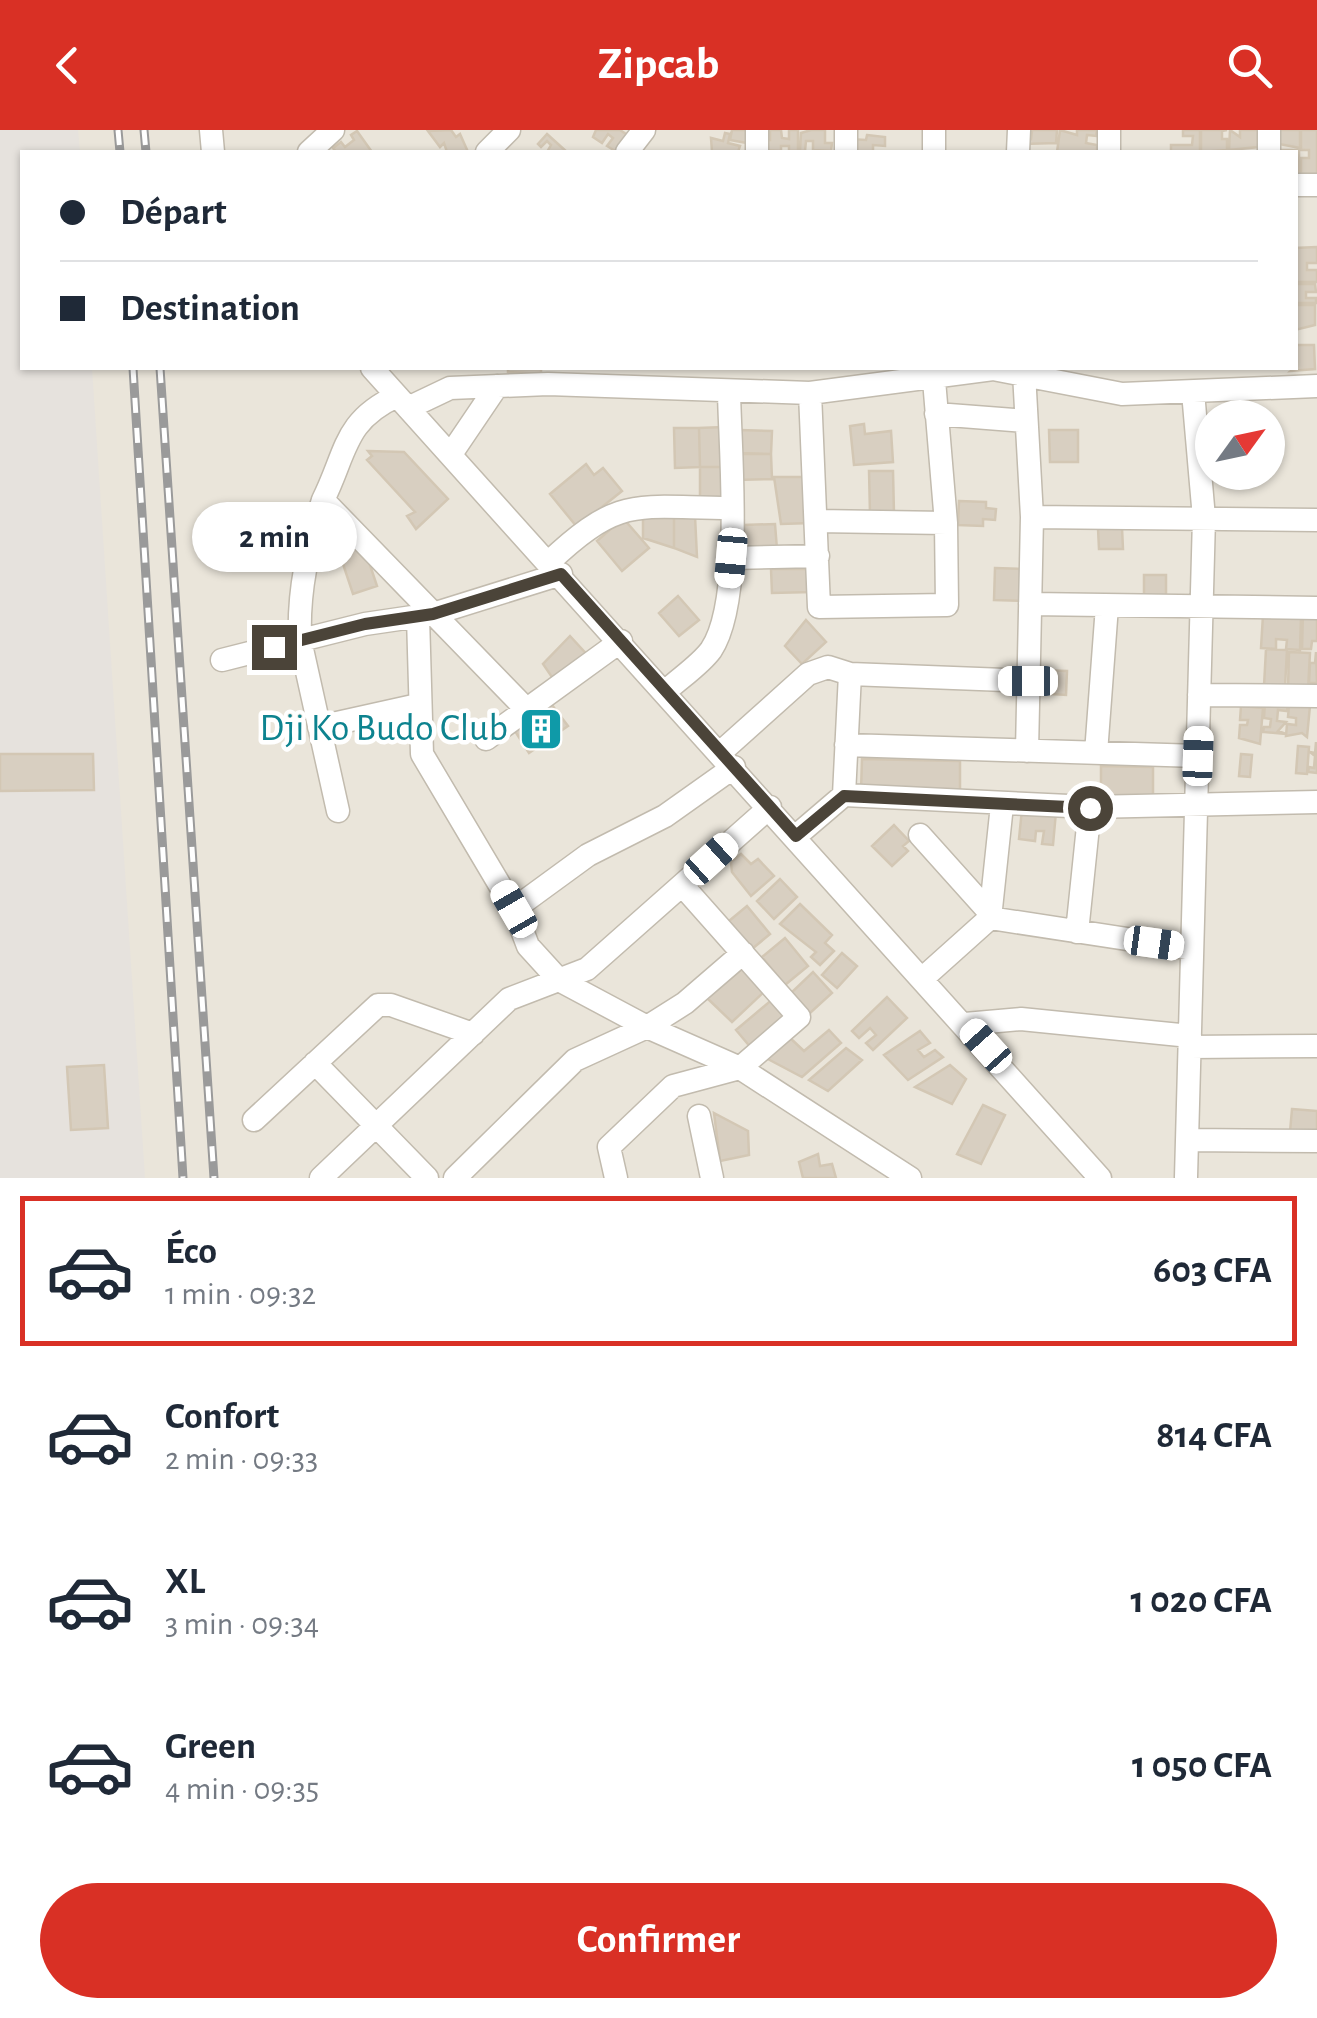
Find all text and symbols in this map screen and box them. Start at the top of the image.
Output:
icon: back [40,38,95,93]
icon: search [1222,38,1277,93]
text: Zipcab [598,42,719,87]
text: Départ [120,194,227,232]
text: Destination [120,290,300,328]
north arrow [1195,400,1285,490]
map controls [1195,400,1285,490]
callout: 2 min [192,502,356,572]
text: 2 min [239,521,310,553]
car [713,527,749,589]
route end [252,625,297,670]
car [998,666,1058,696]
building icon: Dji Ko Budo Club [518,706,564,752]
place label: Dji Ko Budo Club [260,710,508,748]
car [1182,725,1214,787]
route start [1068,786,1113,831]
car [679,828,743,890]
car [486,876,542,942]
car [1122,924,1186,962]
car [955,1014,1017,1078]
icon: car [45,1226,135,1316]
text: Éco [165,1233,217,1271]
text: 603 CFA [1153,1252,1272,1290]
text: 1 min · 09:32 [165,1278,316,1310]
icon: car [45,1391,135,1481]
text: Confort [165,1398,279,1436]
text: 814 CFA [1156,1417,1272,1455]
text: 2 min · 09:33 [165,1443,318,1475]
icon: car [45,1556,135,1646]
text: XL [165,1563,205,1601]
text: 1 020 CFA [1131,1582,1272,1620]
text: 3 min · 09:34 [165,1608,319,1640]
icon: car [45,1721,135,1811]
text: Green [165,1728,256,1766]
text: 1 050 CFA [1132,1747,1272,1785]
text: 4 min · 09:35 [165,1773,319,1805]
button: Confirmer [40,1883,1277,1998]

